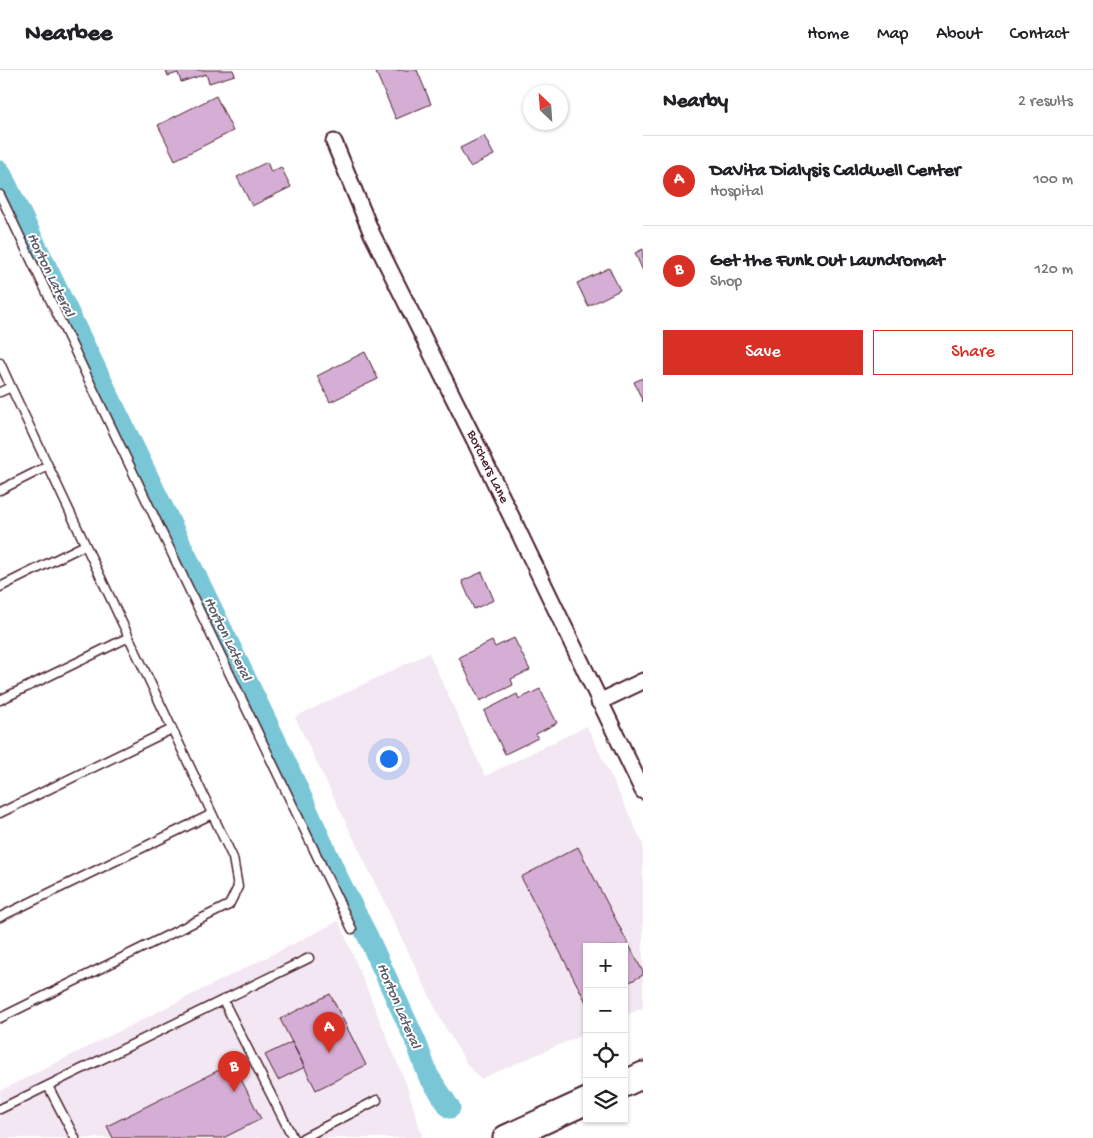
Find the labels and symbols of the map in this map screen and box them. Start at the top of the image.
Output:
north arrow [523,85,568,130]
water label: Horton Lateral [22,230,79,321]
street label: Borchers Lane [462,427,512,507]
water label: Horton Lateral [199,594,256,685]
your location [376,746,402,772]
water label: Horton Lateral [372,961,425,1053]
pin: A [313,1012,345,1053]
pin: B [218,1051,250,1092]

